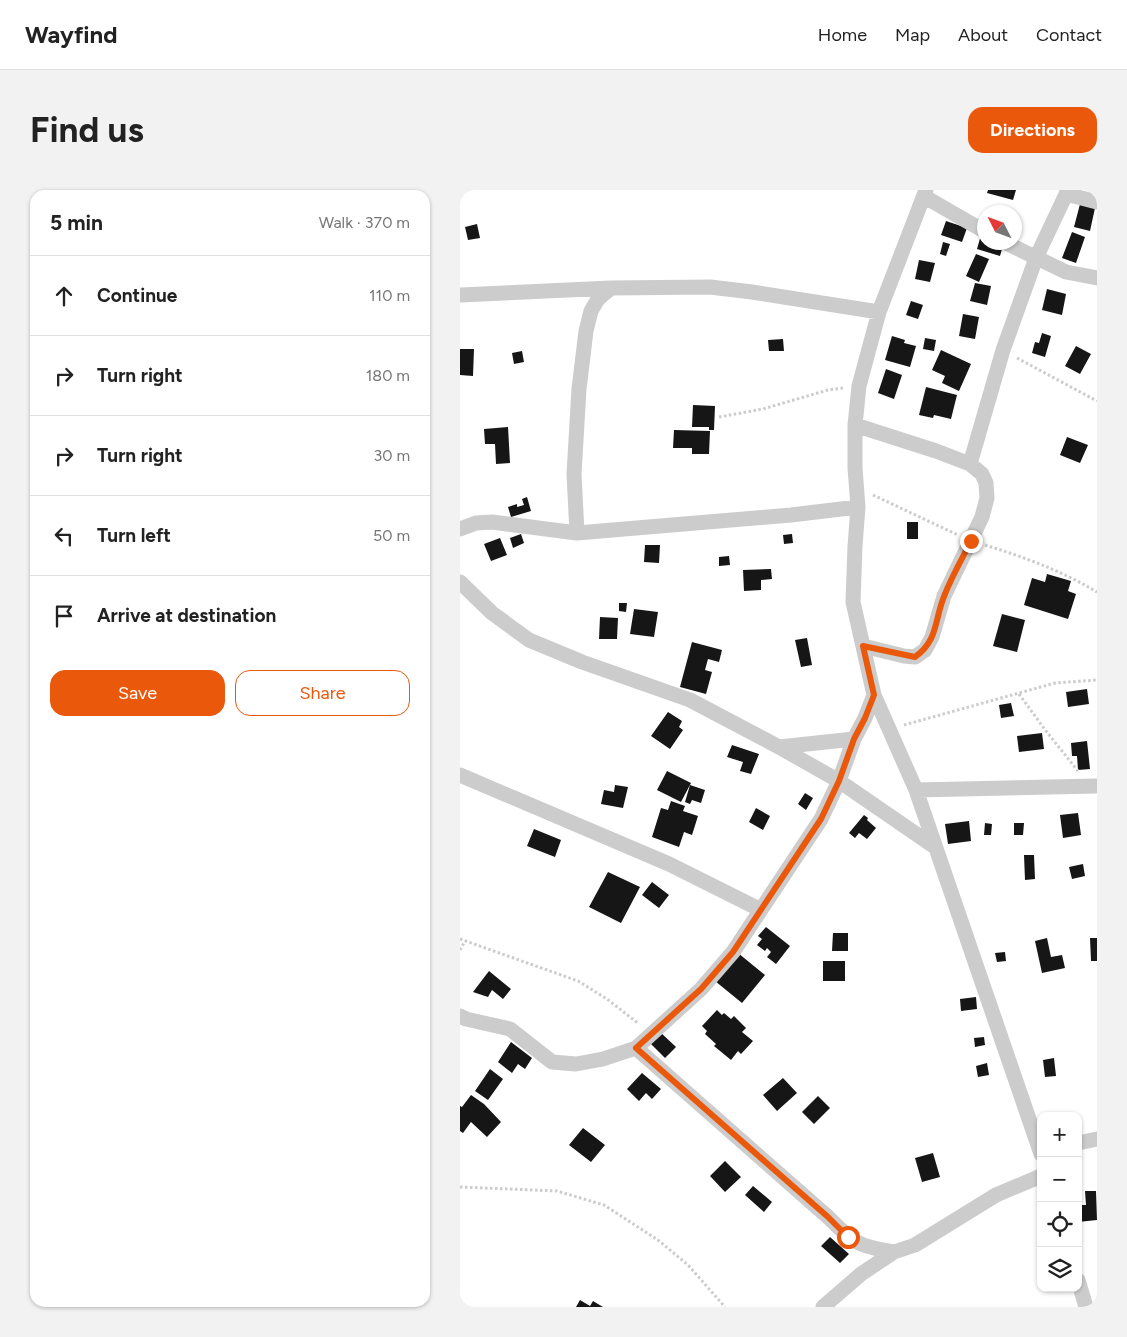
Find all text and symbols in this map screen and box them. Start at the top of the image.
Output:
text: Wayfind [25,20,118,49]
text: Home [818,24,867,46]
text: Map [895,24,930,46]
text: About [958,24,1008,46]
text: Contact [1036,24,1102,46]
button: Directions [968,107,1097,153]
text: Find us [30,109,144,151]
north arrow [977,205,1022,250]
text: 5 min [50,210,103,235]
text: Walk · 370 m [319,213,410,232]
icon: ahead [50,282,78,310]
text: Continue [97,284,177,307]
text: 110 m [369,286,410,305]
icon: right [50,362,78,390]
text: Turn right [97,364,183,387]
text: 180 m [366,366,410,385]
icon: right [50,442,78,470]
text: Turn right [97,444,183,467]
text: 30 m [373,446,410,465]
icon: left [50,522,78,550]
text: Turn left [97,524,171,547]
text: 50 m [373,526,410,545]
route end [960,530,983,553]
icon: arrive [50,602,78,630]
text: Arrive at destination [97,604,276,627]
button: Save [50,670,225,716]
button: Share [235,670,410,716]
map controls [1037,1112,1082,1292]
button: + [1037,1112,1082,1157]
button: − [1037,1157,1082,1202]
button: locate [1037,1202,1082,1247]
route start [837,1226,860,1249]
button: layers [1037,1247,1082,1292]

